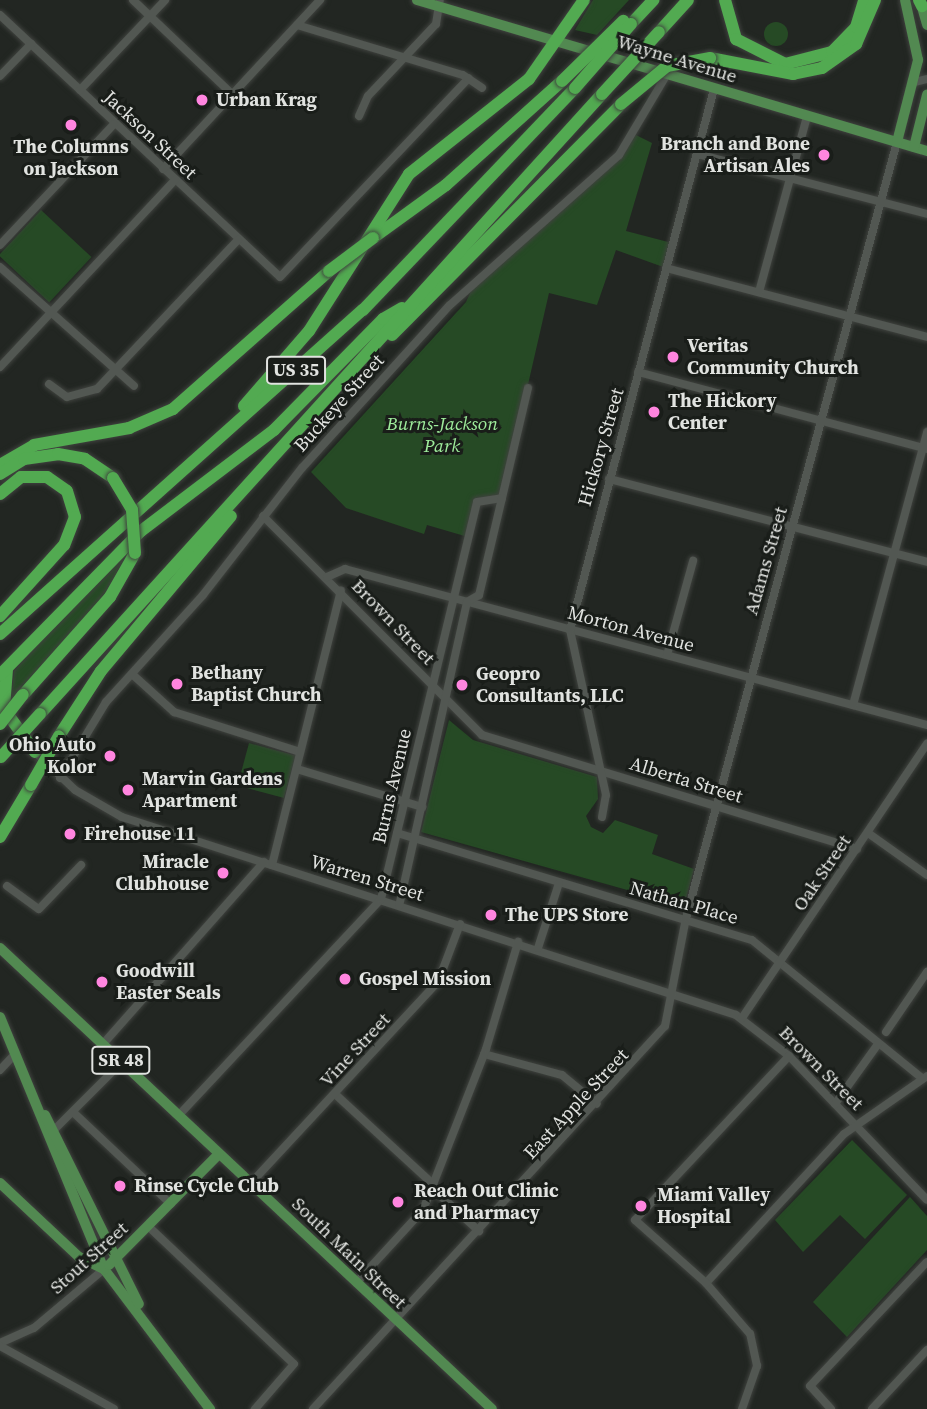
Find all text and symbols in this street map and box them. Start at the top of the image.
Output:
street label: Wayne Avenue [614,30,740,88]
street label: Jackson Street [99,86,201,184]
place label: Urban Krag [216,89,317,111]
marker: Urban Krag [194,92,210,108]
marker: The Columns on Jackson [63,117,79,133]
place label: Branch and Bone Artisan Ales [660,133,810,177]
place label: The Columns on Jackson [13,136,129,180]
marker: Branch and Bone Artisan Ales [816,147,832,163]
place label: Veritas Community Church [687,335,859,379]
street label: Buckeye Street [289,349,389,457]
marker: Veritas Community Church [665,349,681,365]
road number: US 35 [264,356,328,384]
street label: Hickory Street [573,385,629,509]
place label: The Hickory Center [668,390,777,434]
marker: The Hickory Center [646,404,662,420]
park label: Burns-Jackson Park [386,413,498,457]
street label: Adams Street [740,504,792,618]
street label: Brown Street [347,575,439,669]
street label: Morton Avenue [565,601,697,657]
place label: Bethany Baptist Church [191,662,321,706]
place label: Geopro Consultants, LLC [476,663,624,707]
marker: Bethany Baptist Church [169,676,185,692]
marker: Geopro Consultants, LLC [454,677,470,693]
street label: Burns Avenue [368,726,416,846]
place label: Ohio Auto Kolor [9,734,96,778]
marker: Ohio Auto Kolor [102,748,118,764]
street label: Alberta Street [627,752,745,808]
place label: Marvin Gardens Apartment [142,768,282,812]
marker: Marvin Gardens Apartment [120,782,136,798]
place label: Firehouse 11 [84,823,196,845]
marker: Firehouse 11 [62,826,78,842]
street label: Oak Street [788,831,856,915]
street label: Warren Street [308,850,426,906]
place label: Miracle Clubhouse [115,851,209,895]
marker: Miracle Clubhouse [215,865,231,881]
street label: Nathan Place [627,877,741,929]
place label: The UPS Store [505,904,628,926]
marker: The UPS Store [483,907,499,923]
place label: Goodwill Easter Seals [116,960,221,1004]
place label: Gospel Mission [359,968,491,990]
marker: Gospel Mission [337,971,353,987]
marker: Goodwill Easter Seals [94,974,110,990]
street label: Vine Street [315,1008,395,1092]
street label: Brown Street [774,1021,868,1115]
street label: East Apple Street [519,1044,633,1164]
road number: SR 48 [91,1045,151,1074]
place label: Rinse Cycle Club [134,1175,279,1197]
marker: Rinse Cycle Club [112,1178,128,1194]
place label: Reach Out Clinic and Pharmacy [414,1180,559,1224]
place label: Miami Valley Hospital [657,1184,771,1228]
marker: Reach Out Clinic and Pharmacy [388,1192,408,1212]
street label: South Main Street [287,1193,411,1313]
marker: Miami Valley Hospital [631,1196,651,1216]
street label: Stout Street [45,1217,133,1299]

